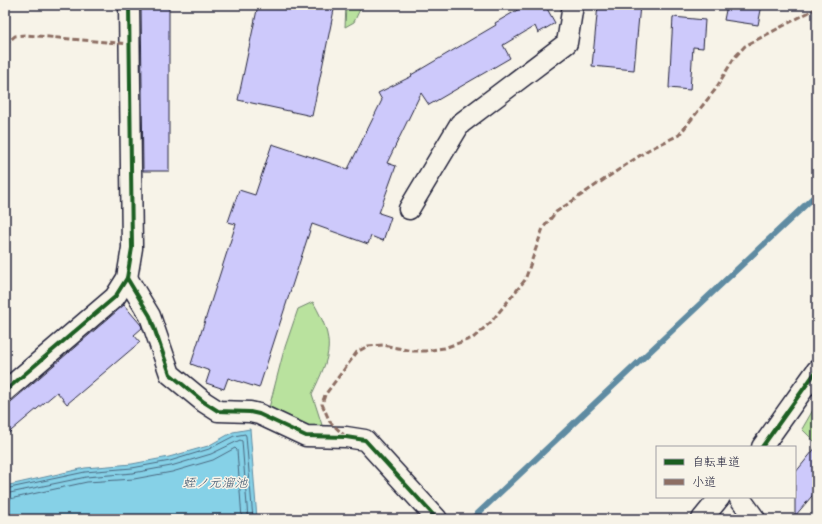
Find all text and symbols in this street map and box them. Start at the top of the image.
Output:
legend [656,446,796,498]
text: 自転車道 [692,454,740,471]
water label: 蛭ノ元溜池 [182,474,248,492]
text: 小道 [692,474,716,491]

